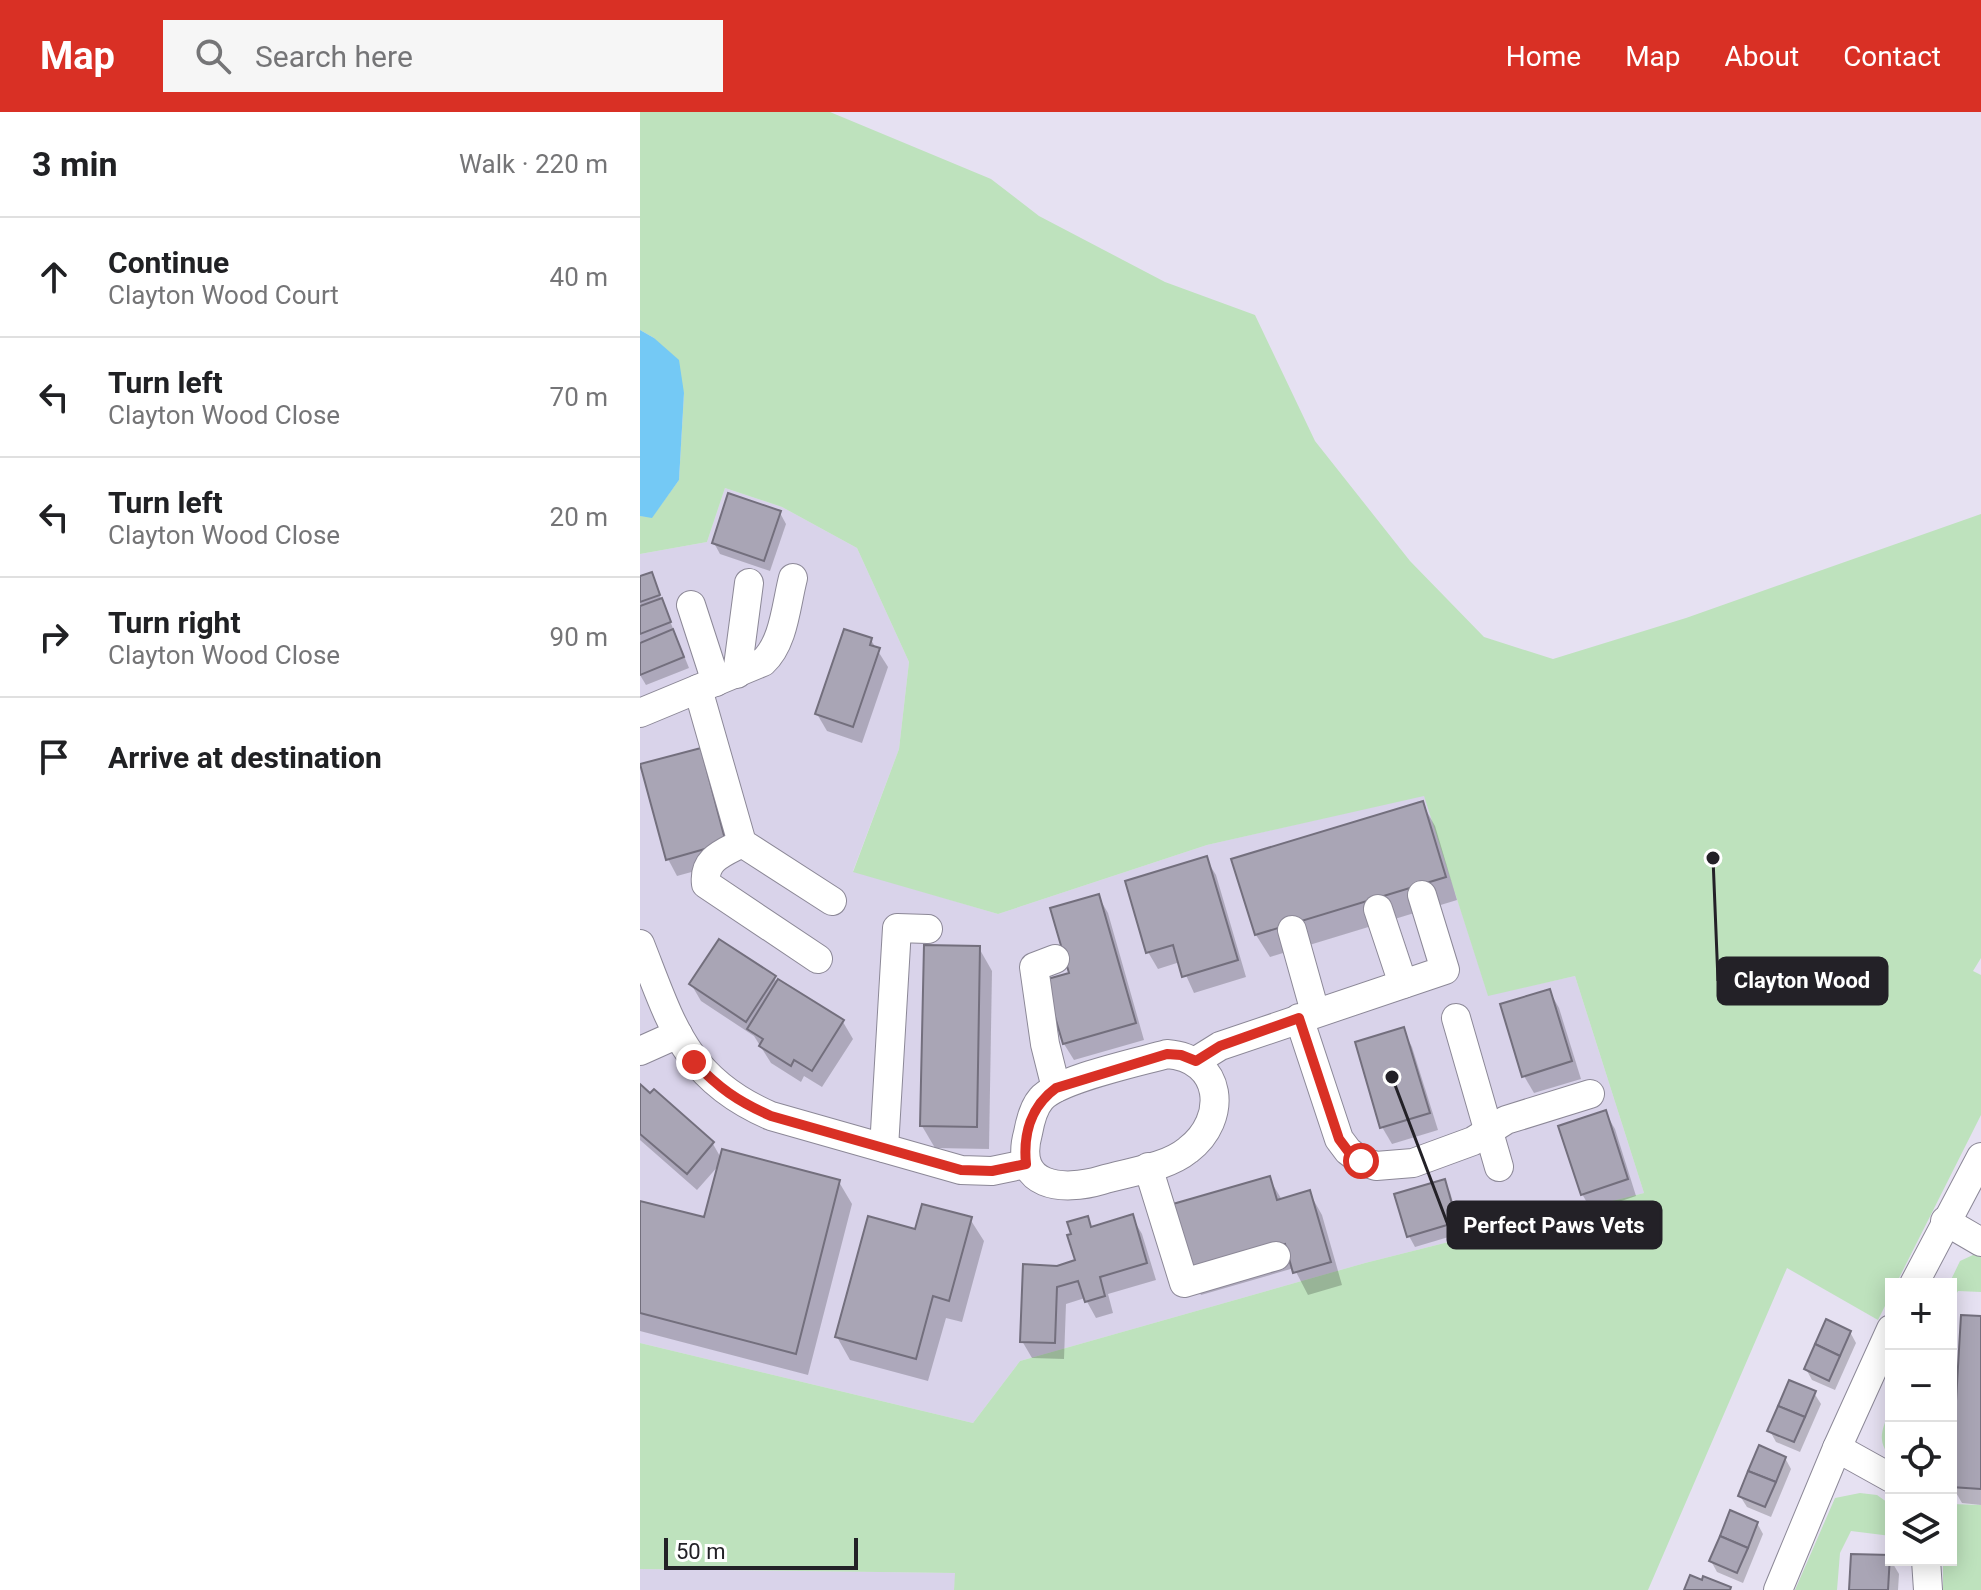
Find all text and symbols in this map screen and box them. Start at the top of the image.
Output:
search box [163,20,723,92]
text: Map [40,34,115,78]
icon: search [191,34,235,78]
text: Search here [255,39,413,74]
text: Home [1506,40,1581,73]
text: Map [1625,40,1681,73]
text: About [1725,40,1799,73]
text: Contact [1843,40,1941,73]
text: 3 min [32,144,117,184]
text: Walk · 220 m [459,149,608,179]
text: Continue [108,245,229,280]
icon: ahead [32,255,76,299]
text: 40 m [550,262,608,292]
text: Clayton Wood Court [108,280,339,310]
text: Turn left [108,365,223,400]
icon: left [32,375,76,419]
text: 70 m [550,382,608,412]
text: Clayton Wood Close [108,400,340,430]
text: Turn left [108,485,223,520]
icon: left [32,495,76,539]
text: 20 m [550,502,608,532]
text: Clayton Wood Close [108,520,340,550]
text: Turn right [108,605,241,640]
icon: right [32,615,76,659]
text: 90 m [550,622,608,652]
text: Clayton Wood Close [108,640,340,670]
icon: arrive [32,735,76,779]
text: Arrive at destination [108,740,382,775]
callout: Clayton Wood [1718,958,1887,1004]
text: Clayton Wood [1734,968,1870,993]
route end [676,1044,712,1080]
route start [1343,1143,1379,1179]
callout: Perfect Paws Vets [1448,1202,1661,1248]
text: Perfect Paws Vets [1463,1213,1645,1238]
map controls [1885,1278,1957,1566]
button: + [1885,1278,1957,1350]
button: − [1885,1350,1957,1422]
button: locate [1885,1422,1957,1494]
button: layers [1885,1494,1957,1566]
scale bar [664,1534,858,1570]
text: 50 m [676,1539,725,1564]

